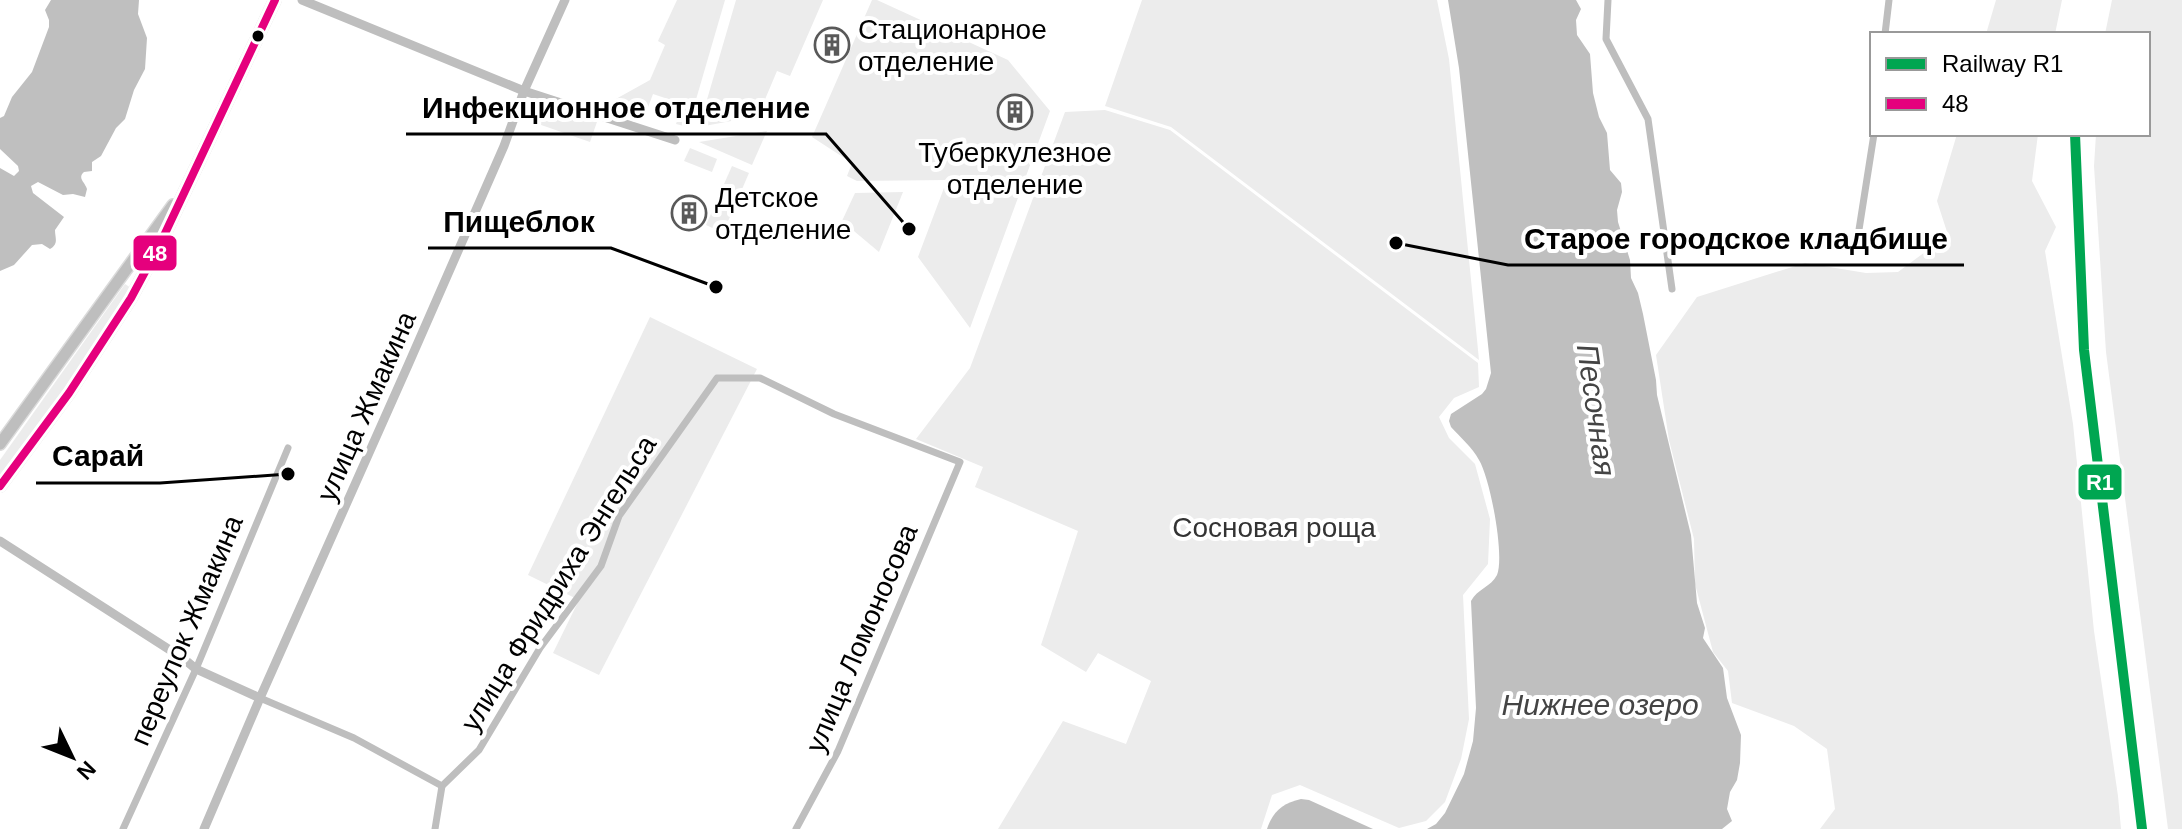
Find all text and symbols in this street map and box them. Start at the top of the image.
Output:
place label: Стационарное отделение [858,14,1047,77]
building icon: Стационарное отделение [813,26,851,64]
unlabelled marker [250,28,266,44]
legend [1870,32,2150,136]
text: Railway R1 [1942,50,2063,77]
callout: Инфекционное отделение [406,80,826,134]
text: 48 [1942,90,1969,117]
text: Инфекционное отделение [422,91,810,124]
building icon: Туберкулезное отделение [996,93,1034,131]
place label: Туберкулезное отделение [918,137,1112,200]
place label: Детское отделение [715,182,851,245]
callout: Пищеблок [428,194,611,248]
building icon: Детское отделение [670,194,708,232]
text: Пищеблок [443,205,596,238]
callout: Старое городское кладбище [1508,211,1964,265]
text: Старое городское кладбище [1524,222,1948,255]
line badge: 48 [132,234,178,272]
text: 48 [143,241,167,266]
street label: улица Жмакина [311,306,422,506]
water label: Песочная [1571,342,1622,478]
callout: Сарай [36,429,160,483]
street label: улица Фридриха Энгельса [455,430,662,737]
text: Сарай [52,439,144,472]
line badge: R1 [2077,463,2123,501]
text: R1 [2086,470,2114,495]
street label: переулок Жмакина [124,510,249,750]
park label: Сосновая роща [1172,512,1376,543]
street label: улица Ломоносова [799,519,924,757]
water label: Нижнее озеро [1501,688,1699,721]
north arrow [32,717,112,797]
text: N [72,756,101,785]

